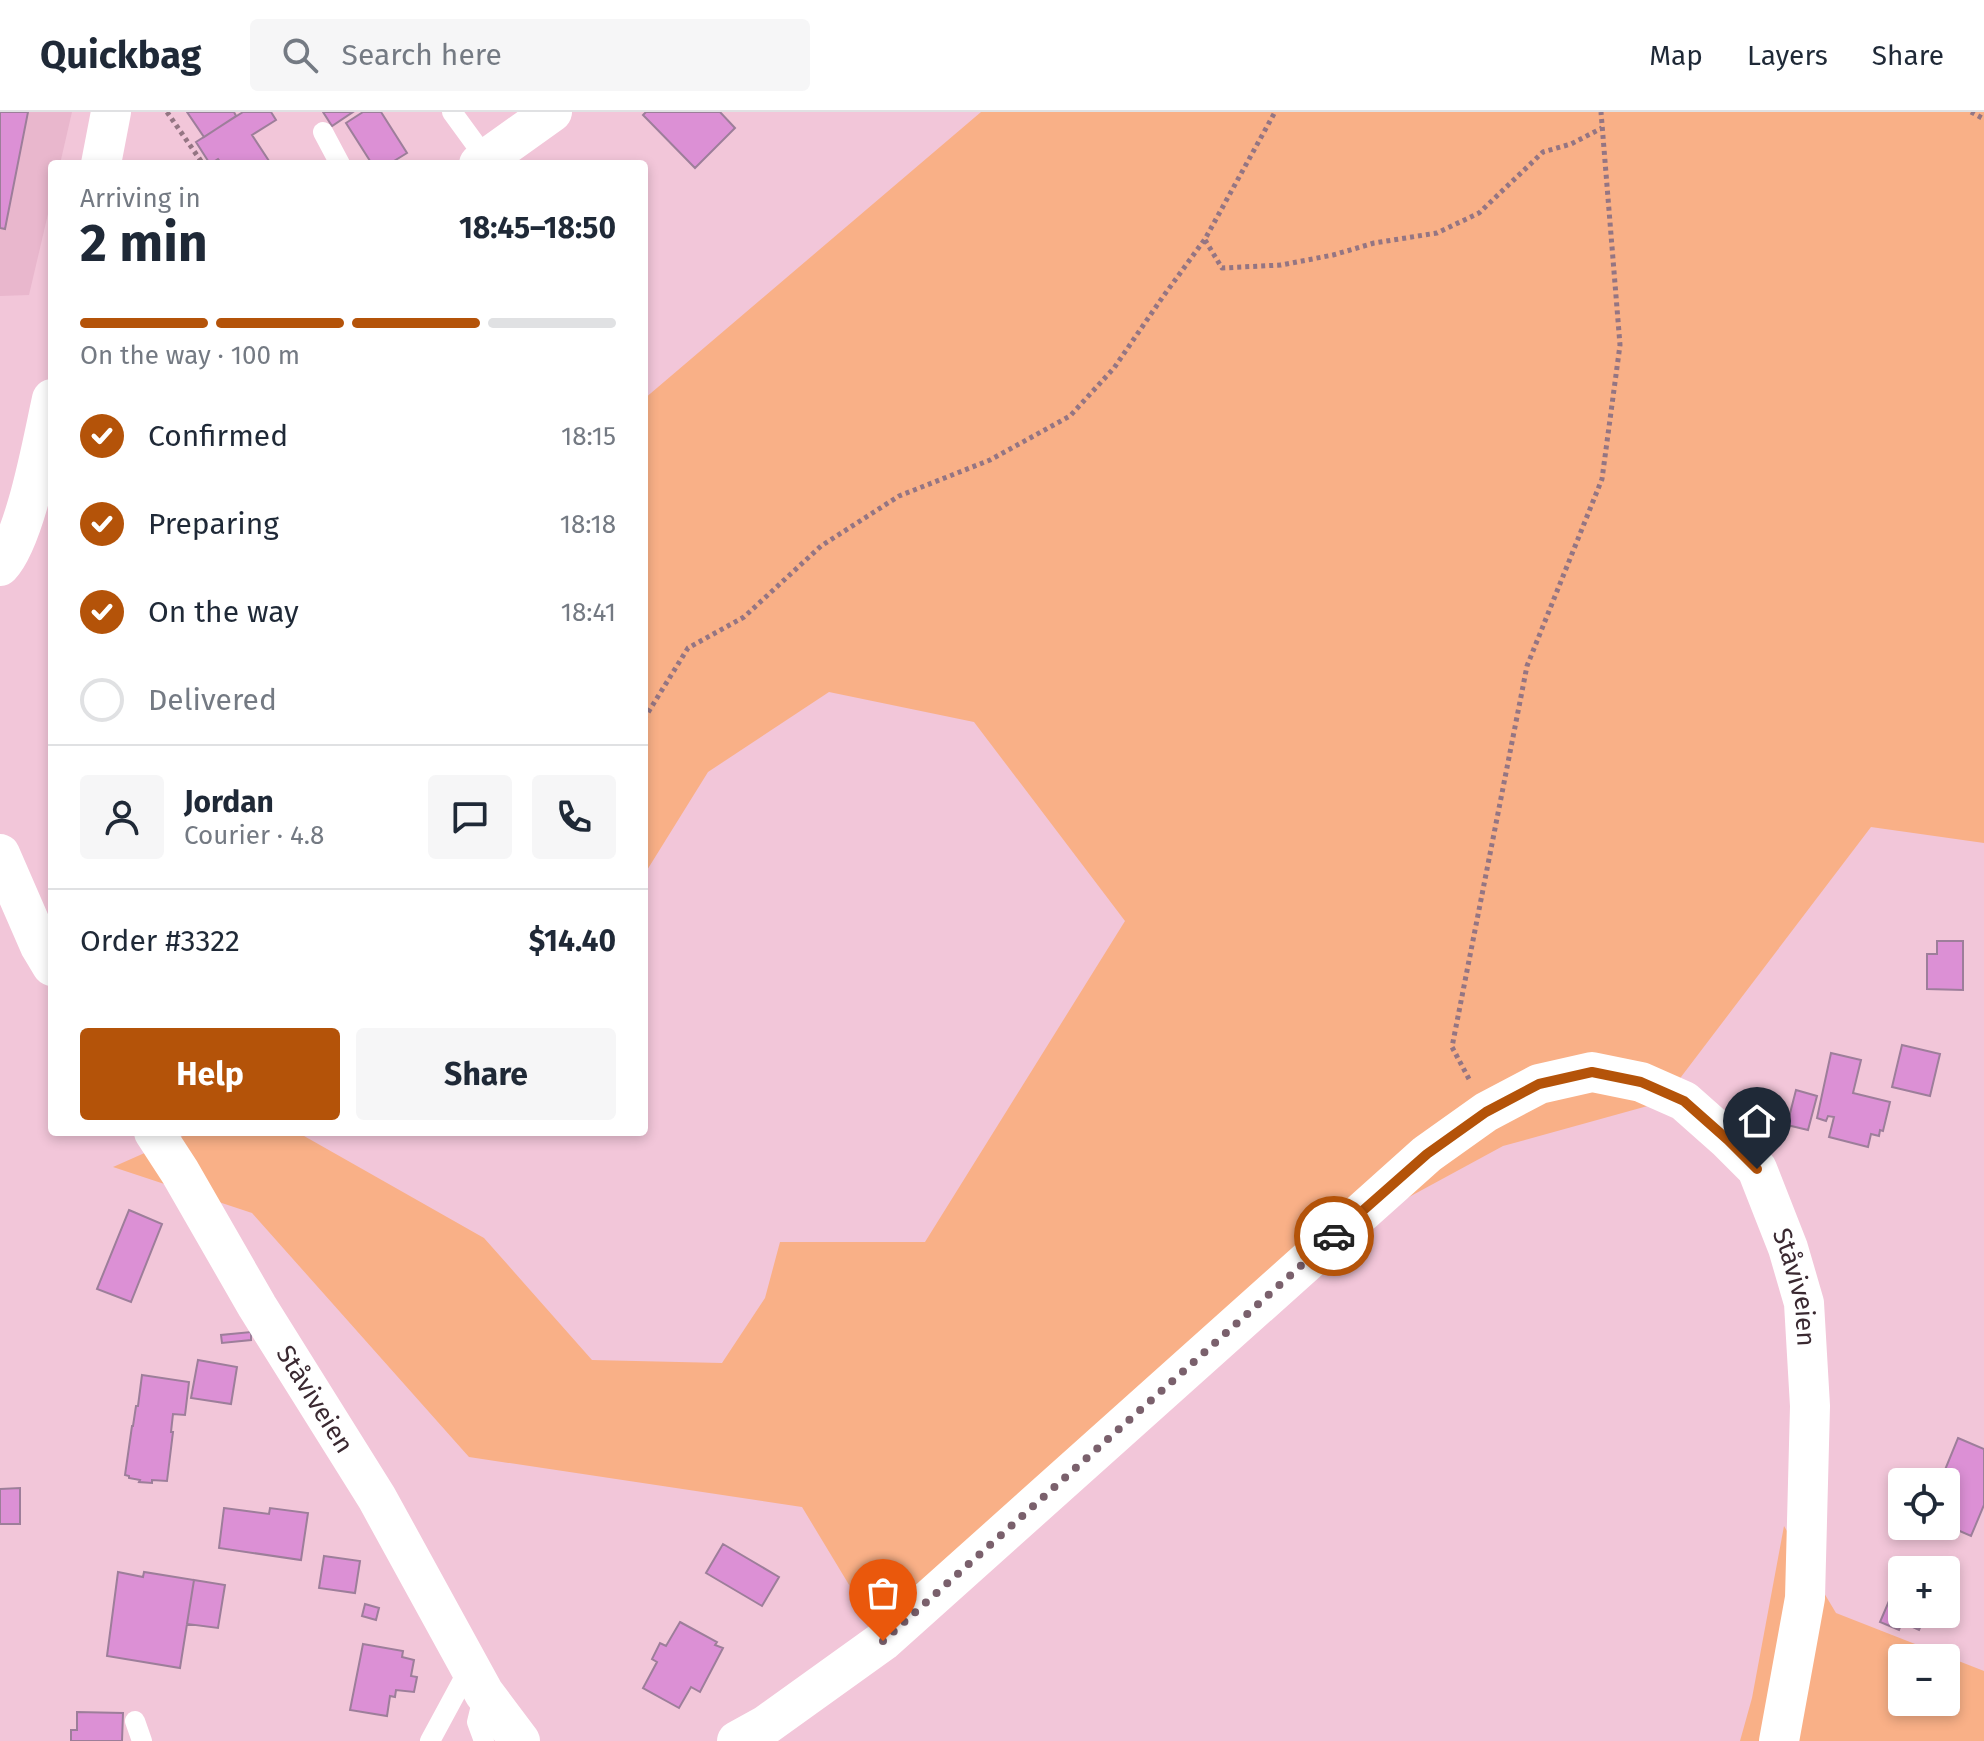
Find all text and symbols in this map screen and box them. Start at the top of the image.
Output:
search box [250,19,810,91]
text: Quickbag [40,32,202,78]
icon: search [278,33,322,77]
text: Search here [342,37,502,73]
text: Map [1649,39,1703,72]
text: Layers [1747,39,1828,72]
text: Share [1872,39,1944,72]
text: Arriving in [80,183,201,214]
text: 18:45–18:50 [459,210,616,246]
text: 2 min [80,212,208,275]
text: On the way · 100 m [80,340,300,371]
icon: check [80,414,124,458]
text: Confirmed [148,418,288,454]
text: 18:15 [561,421,616,452]
icon: check [80,502,124,546]
text: Preparing [148,506,279,542]
text: 18:18 [560,509,616,540]
icon: check [80,590,124,634]
text: On the way [148,594,299,630]
text: 18:41 [561,597,616,628]
text: Delivered [148,682,277,718]
button: person [80,775,164,859]
button: chat [428,775,512,859]
button: phone [532,775,616,859]
text: Jordan [184,784,274,820]
text: Courier · 4.8 [184,820,324,851]
text: Order #3322 [80,923,240,959]
text: $14.40 [529,923,616,959]
button: Help [80,1028,340,1120]
button: Share [356,1028,616,1120]
pin [1723,1087,1791,1169]
icon: home [1735,1099,1779,1143]
courier [1294,1196,1374,1276]
icon: car [1312,1214,1356,1258]
street label: Ståviveien [1766,1224,1822,1347]
street label: Ståviveien [270,1340,360,1459]
map controls [1888,1468,1960,1716]
button: locate [1888,1468,1960,1540]
button: + [1888,1556,1960,1628]
pin [849,1559,917,1641]
icon: bag [861,1571,905,1615]
button: − [1888,1644,1960,1716]

